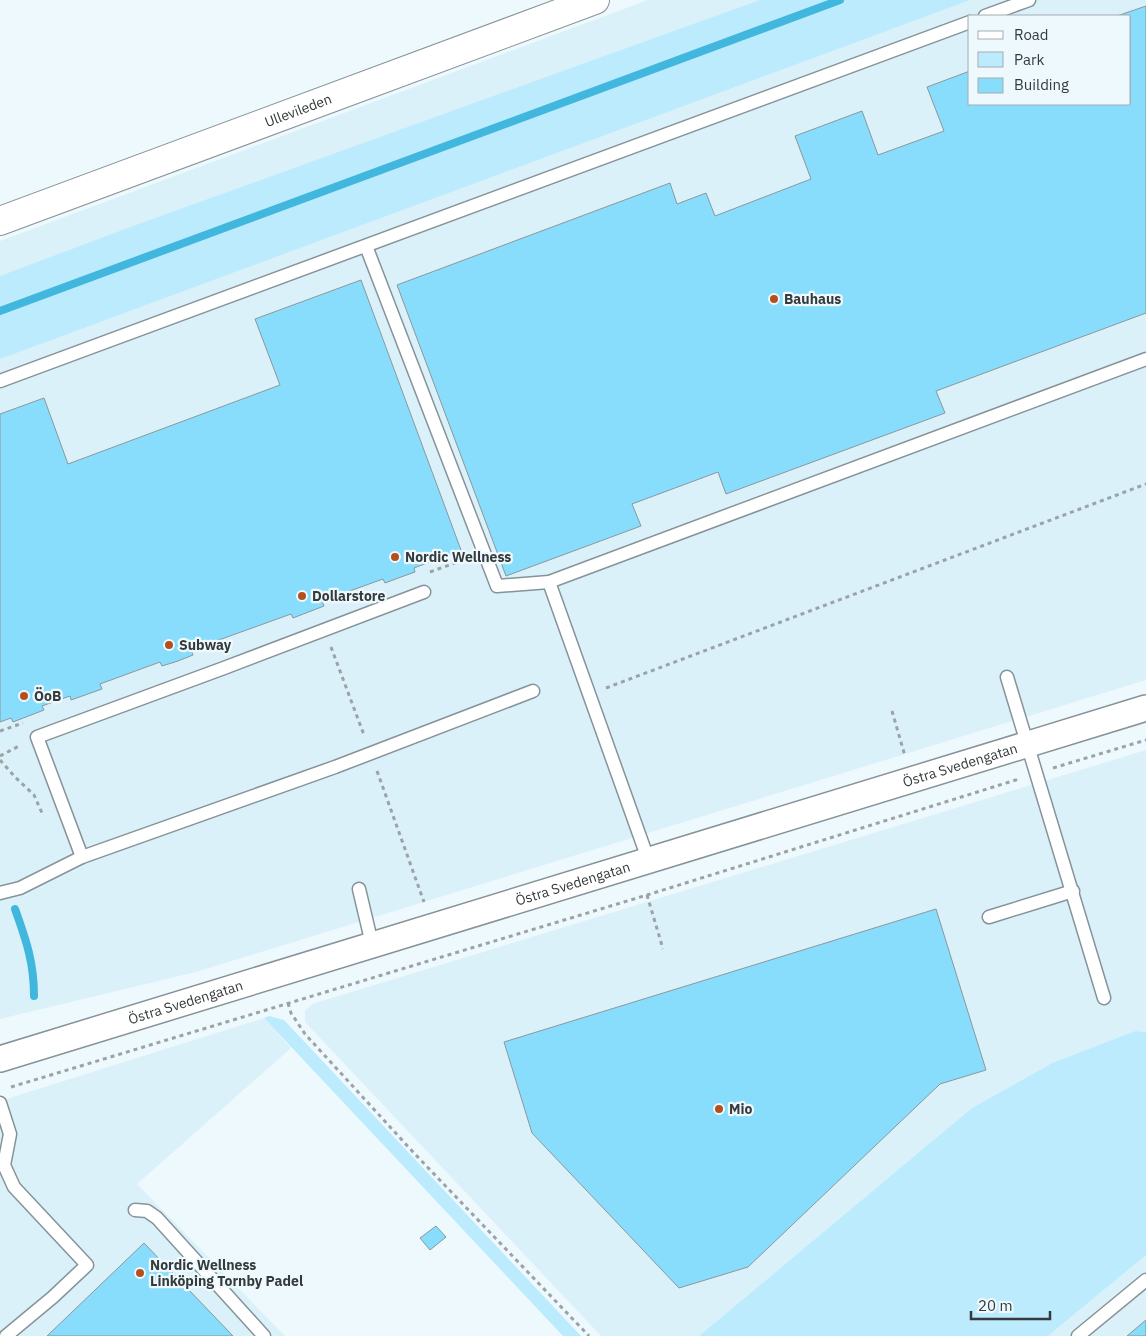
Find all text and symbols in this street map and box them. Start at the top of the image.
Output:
legend [968,15,1131,105]
text: Road [1014,25,1049,44]
text: Park [1014,50,1044,69]
text: Building [1014,75,1069,94]
street label: Ullevileden [262,90,334,131]
place label: Bauhaus [784,290,841,308]
marker: Bauhaus [768,293,780,305]
place label: Nordic Wellness [405,548,511,566]
marker: Nordic Wellness [389,551,401,563]
place label: Dollarstore [312,587,385,605]
marker: Dollarstore [296,590,308,602]
place label: Subway [179,636,232,654]
marker: Subway [163,639,175,651]
place label: ÖoB [34,687,61,705]
marker: ÖoB [18,690,30,702]
street label: Östra Svedengatan [900,739,1020,791]
street label: Östra Svedengatan [513,858,632,910]
street label: Östra Svedengatan [126,976,245,1028]
place label: Mio [729,1100,752,1118]
marker: Mio [713,1103,725,1115]
place label: Nordic Wellness Linköping Tornby Padel [150,1256,303,1290]
marker: Nordic Wellness Linköping Tornby Padel [134,1267,146,1279]
scale bar [971,1288,1050,1320]
text: 20 m [978,1296,1013,1315]

